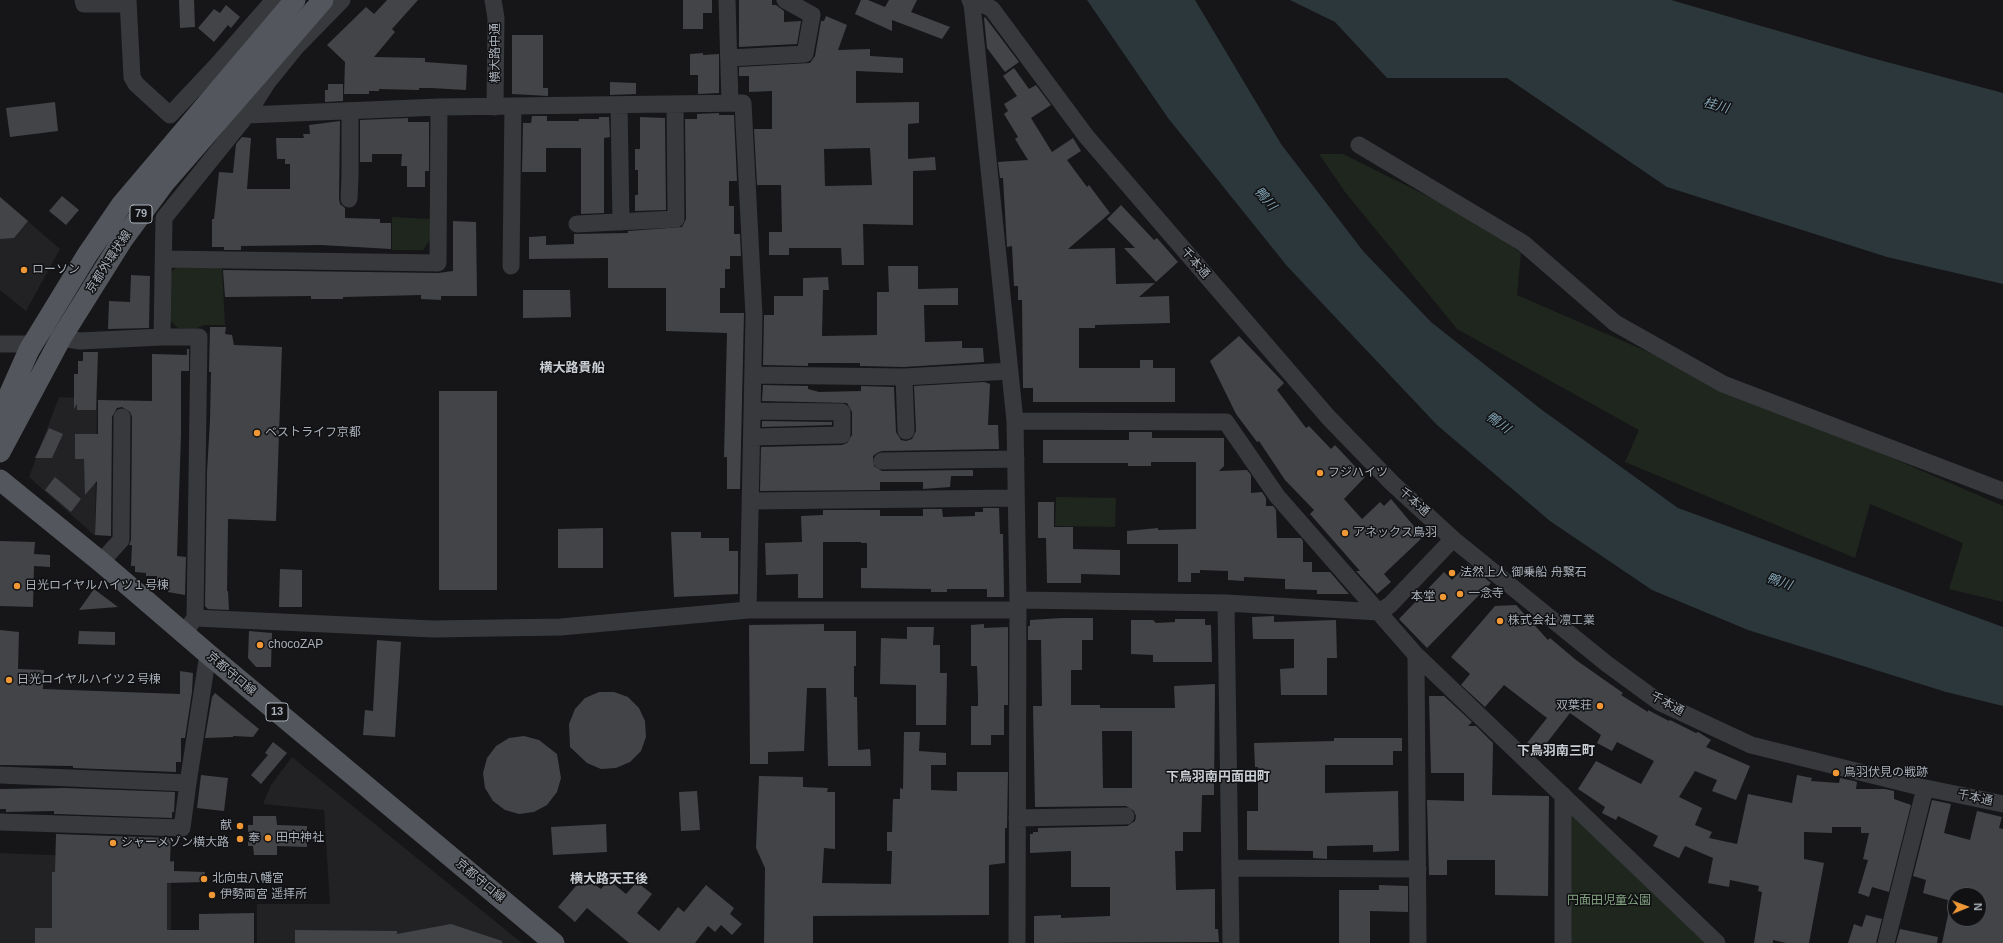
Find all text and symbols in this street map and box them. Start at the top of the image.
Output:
street label: 横大路中通 [489,23,503,83]
water label: 桂川 [1701,95,1731,117]
water label: 鴨川 [1251,184,1279,214]
road number: 79 [130,205,152,223]
street label: 京都外環状線 [83,228,135,296]
street label: 千本通 [1178,245,1212,281]
place label: ローソン [32,263,80,277]
marker: ローソン [19,265,29,275]
district label: 横大路貴船 [540,360,604,376]
water label: 鴨川 [1483,409,1513,437]
place label: ベストライフ京都 [265,426,361,440]
marker: ベストライフ京都 [252,428,262,438]
place label: フジハイツ [1328,466,1388,480]
marker: フジハイツ [1315,468,1325,478]
street label: 千本通 [1396,485,1432,519]
place label: アネックス鳥羽 [1353,526,1437,540]
marker: アネックス鳥羽 [1340,528,1350,538]
place label: 法然上人 御乗船 舟繋石 [1460,566,1587,580]
marker: 法然上人 御乗船 舟繋石 [1447,568,1457,578]
water label: 鴨川 [1764,570,1794,594]
place label: 日光ロイヤルハイツ１号棟 [25,579,169,593]
marker: 日光ロイヤルハイツ１号棟 [12,581,22,591]
place label: 一念寺 [1468,587,1504,601]
marker: 一念寺 [1455,589,1465,599]
place label: 本堂 [1411,590,1435,604]
marker: 本堂 [1438,592,1448,602]
place label: 株式会社 凛工業 [1508,614,1595,628]
marker: 株式会社 凛工業 [1495,616,1505,626]
place label: chocoZAP [268,638,323,652]
marker: chocoZAP [255,640,265,650]
street label: 京都守口線 [203,649,259,699]
place label: 日光ロイヤルハイツ２号棟 [17,673,161,687]
marker: 日光ロイヤルハイツ２号棟 [4,675,14,685]
street label: 千本通 [1648,689,1686,719]
place label: 双葉荘 [1556,699,1592,713]
marker: 双葉荘 [1595,701,1605,711]
road number: 13 [266,703,288,721]
district label: 下鳥羽南三町 [1517,743,1595,759]
place label: 鳥羽伏見の戦跡 [1844,766,1928,780]
marker: 鳥羽伏見の戦跡 [1831,768,1841,778]
district label: 下鳥羽南円面田町 [1166,769,1270,785]
street label: 千本通 [1956,787,1994,809]
place label: 献 [220,819,232,833]
marker: 献 [235,821,245,831]
place label: 田中神社 [276,831,324,845]
place label: 奉 [248,832,260,846]
marker: 田中神社 [263,833,273,843]
marker: 奉 [235,834,245,844]
place label: シャーメゾン横大路 [121,836,229,850]
marker: シャーメゾン横大路 [108,838,118,848]
street label: 京都守口線 [452,856,508,906]
district label: 横大路天王後 [570,871,648,887]
place label: 北向虫八幡宮 [212,872,284,886]
marker: 北向虫八幡宮 [199,874,209,884]
north arrow [1947,887,1987,927]
place label: 伊勢両宮 遥拝所 [220,888,307,902]
marker: 伊勢両宮 遥拝所 [207,890,217,900]
park label: 円面田児童公園 [1567,894,1651,908]
text: N [1972,903,1984,911]

